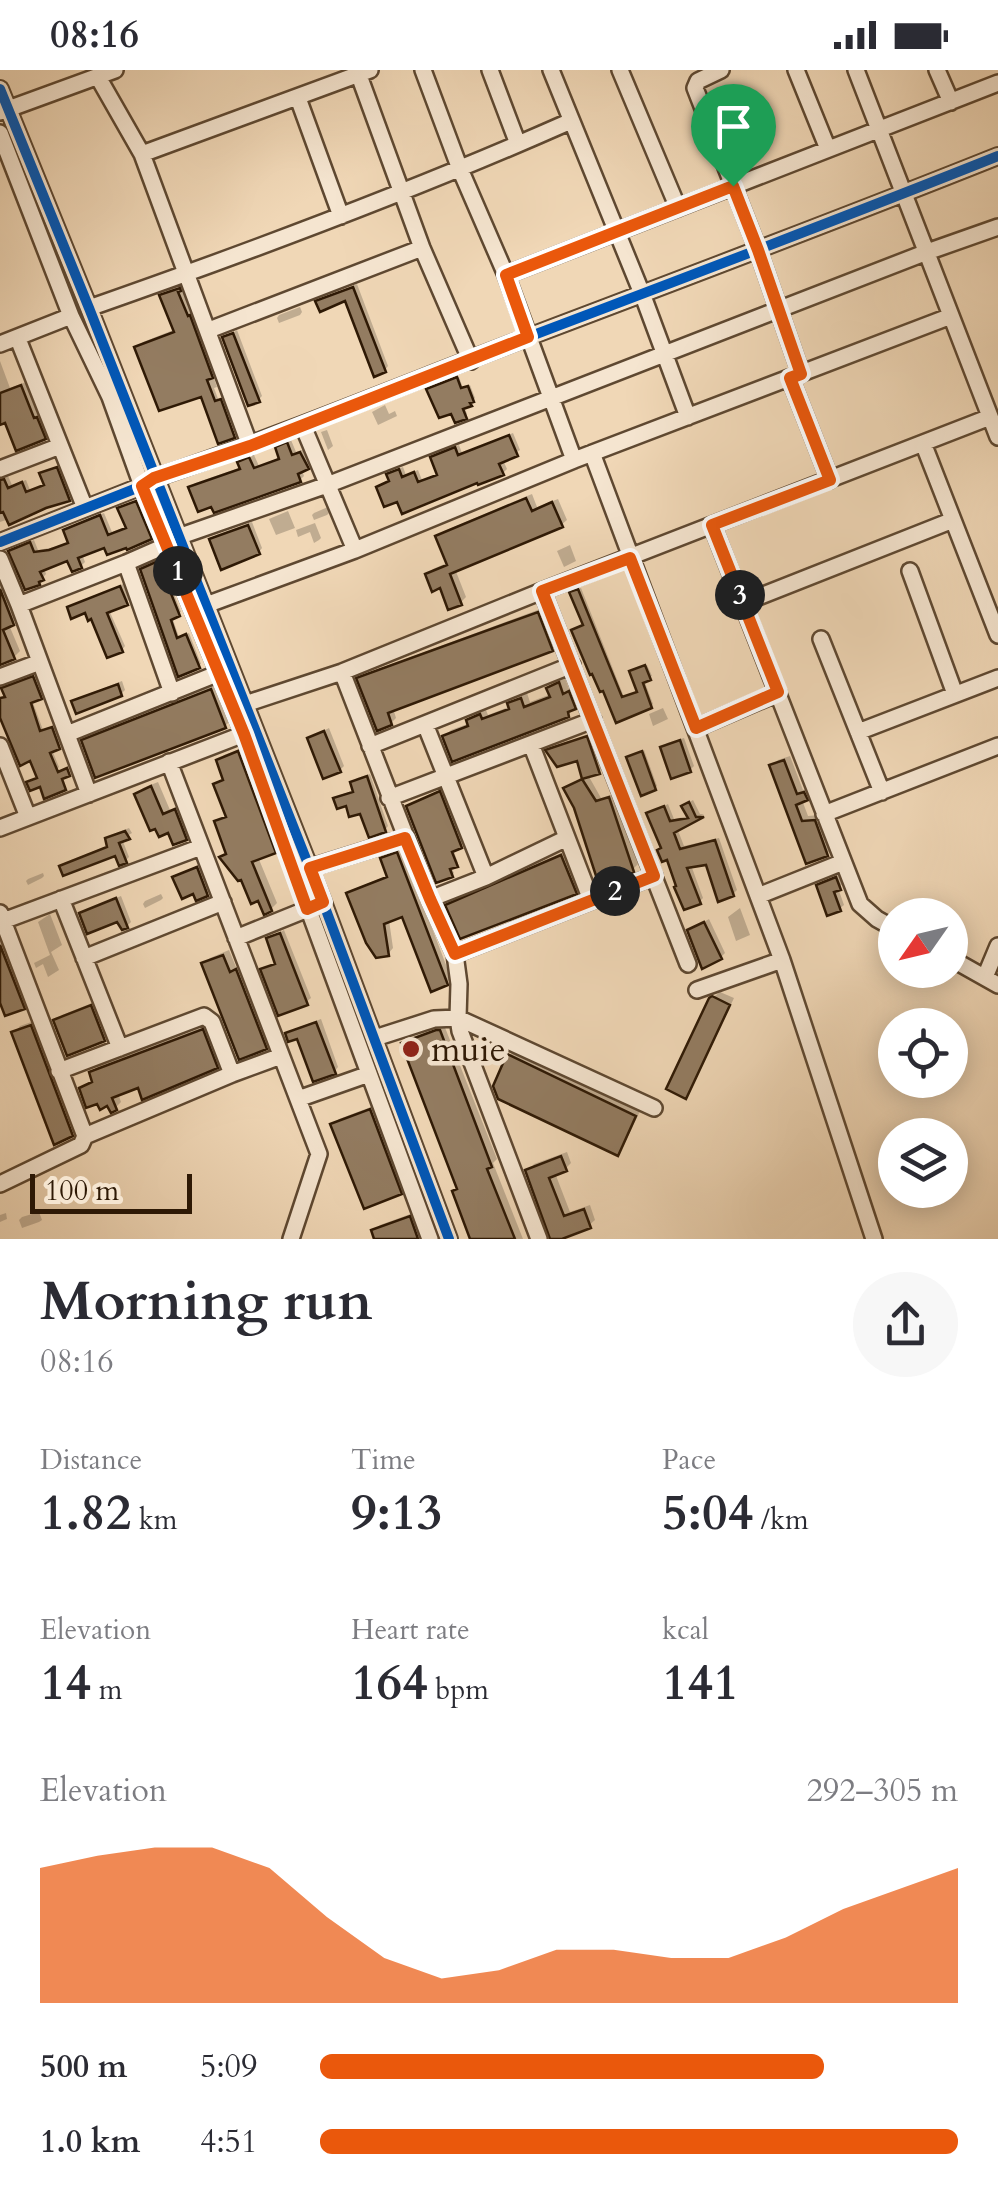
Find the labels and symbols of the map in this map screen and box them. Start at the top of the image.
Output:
pin [691,84,776,187]
pin: 1 [153,546,203,596]
pin: 3 [715,570,765,620]
pin: 2 [590,866,640,916]
north arrow [878,898,968,988]
place label: muie [431,1026,506,1074]
marker: muie [400,1038,422,1060]
scale bar [30,1169,192,1214]

